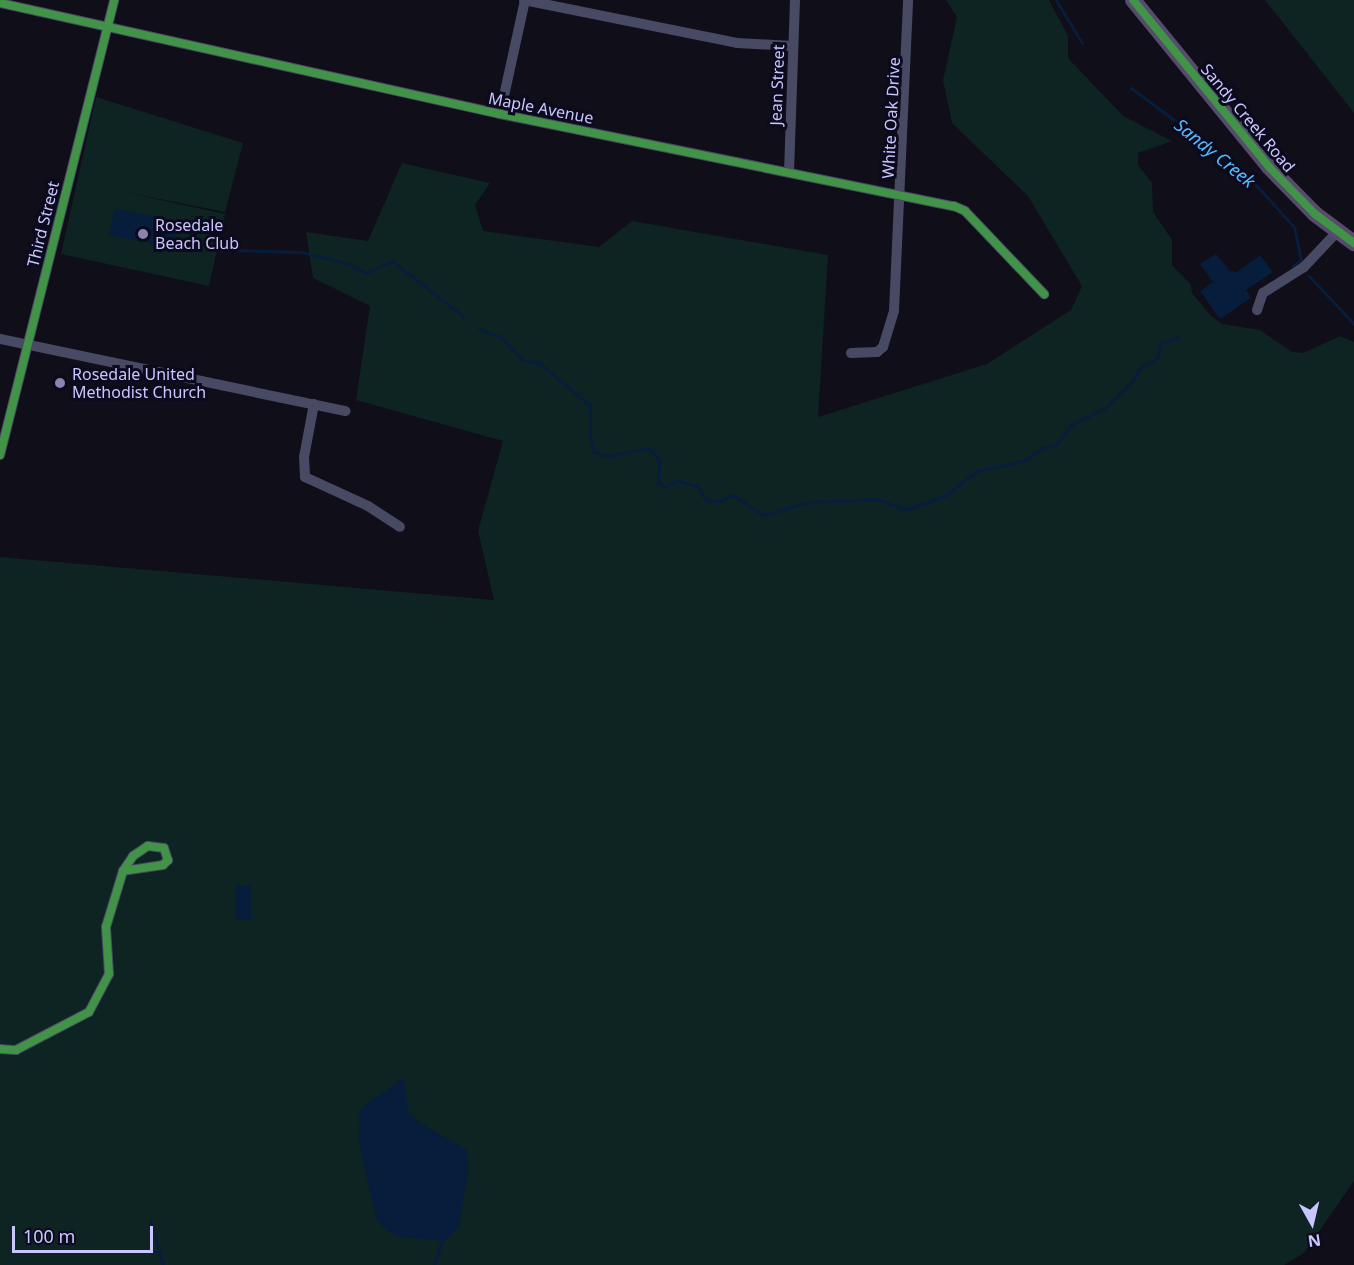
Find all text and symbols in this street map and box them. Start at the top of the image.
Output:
street label: Jean Street [766,44,788,126]
street label: White Oak Drive [878,57,904,179]
street label: Sandy Creek Road [1197,60,1299,176]
street label: Maple Avenue [487,88,595,128]
water label: Sandy Creek [1170,114,1260,192]
street label: Third Street [23,179,63,269]
place label: Rosedale Beach Club [155,215,239,253]
marker: Rosedale Beach Club [136,227,150,241]
place label: Rosedale United Methodist Church [72,364,206,402]
marker: Rosedale United Methodist Church [53,376,67,390]
north arrow [1282,1193,1342,1253]
scale bar [15,1214,156,1252]
text: 100 m [23,1224,75,1248]
text: N [1307,1229,1322,1253]

